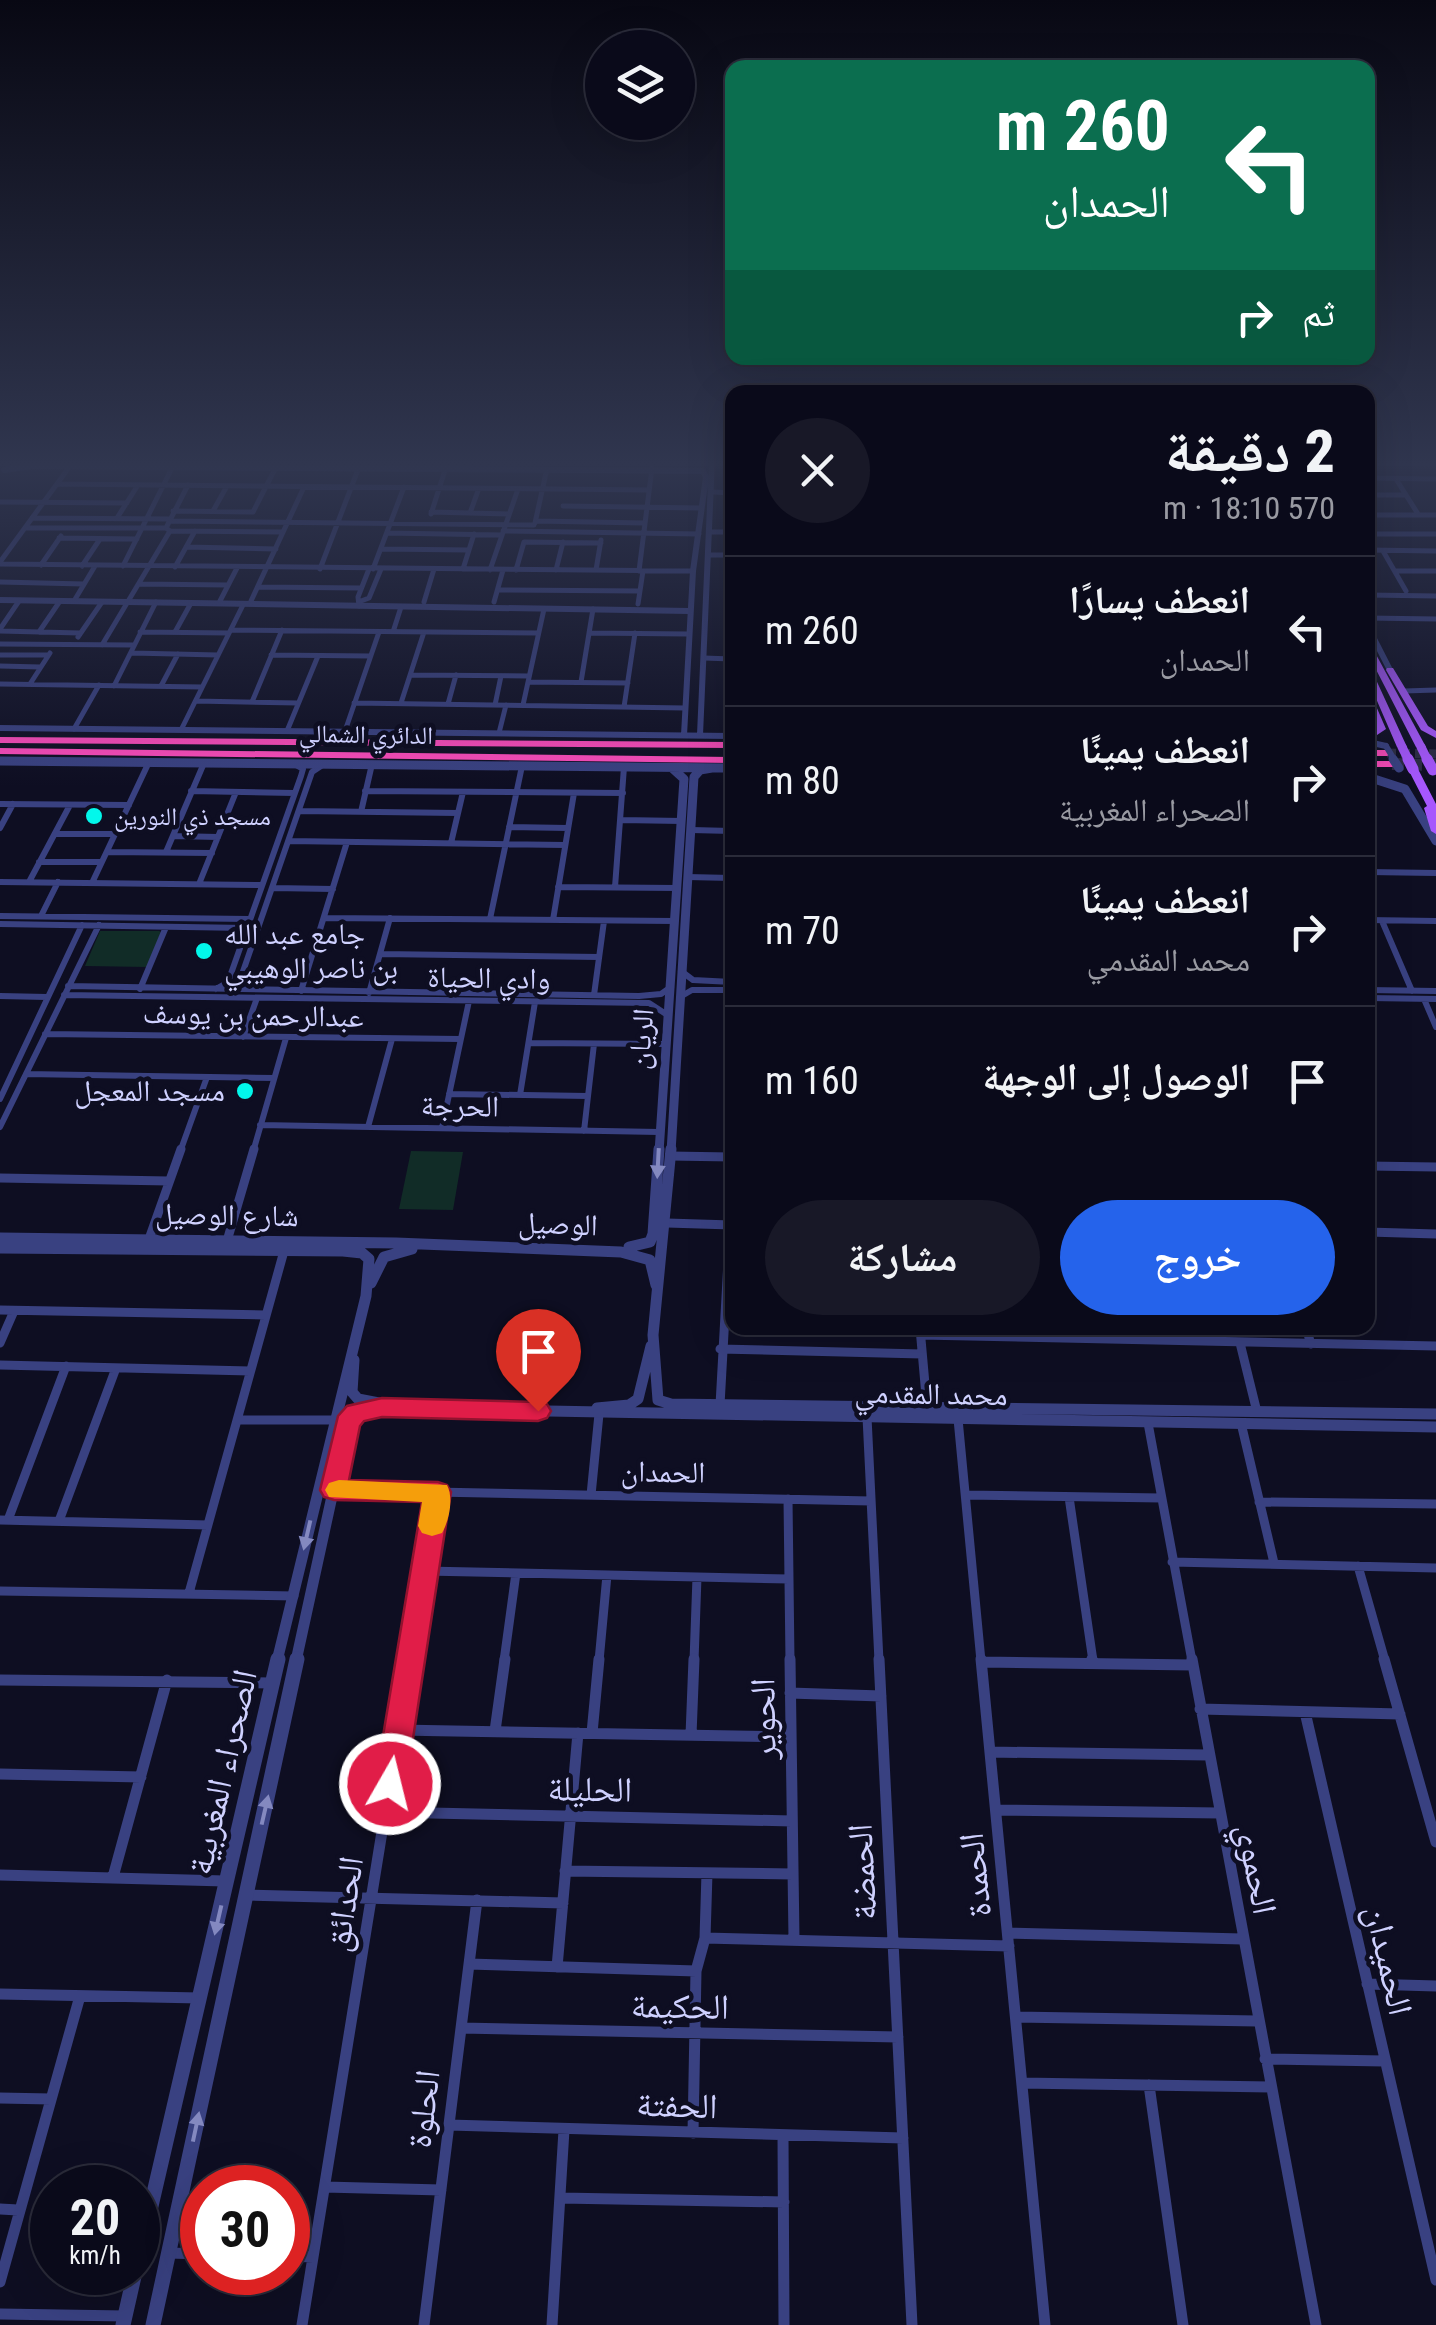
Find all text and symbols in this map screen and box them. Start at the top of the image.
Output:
map controls [585,30,695,140]
button: layers [585,30,695,140]
text: 260 m [996,85,1170,167]
icon: left [1205,100,1335,230]
text: الحمدان [1043,175,1170,228]
icon: right [1227,290,1282,345]
text: ثم [1302,291,1335,335]
text: 2 دقيقة [1165,416,1335,487]
button: close [765,418,870,523]
text: 570 m · 18:10 [1163,489,1335,527]
text: انعطف يسارًا [1069,578,1250,622]
icon: left [1280,604,1335,659]
text: 260 m [765,609,859,653]
text: الحمدان [1160,641,1250,679]
street label: الدائري الشمالي [299,719,433,756]
text: انعطف يمينًا [1080,728,1250,772]
icon: right [1280,754,1335,809]
text: 80 m [765,759,840,803]
text: الصحراء المغربية [1059,791,1250,829]
place label: مسجد ذي النورين [114,802,271,836]
marker: مسجد ذي النورين [83,805,105,827]
text: انعطف يمينًا [1080,878,1250,922]
icon: right [1280,904,1335,959]
text: 70 m [765,909,840,953]
place label: جامع عبد الله بن ناصر الوهيبي [224,916,398,992]
marker: جامع عبد الله بن ناصر الوهيبي [193,940,215,962]
text: محمد المقدمي [1087,941,1250,979]
street label: وادي الحياة [427,959,551,1003]
street label: عبدالرحمن بن يوسف [142,995,364,1035]
street label: الريان [620,1007,662,1071]
icon: arrive [1280,1054,1335,1109]
text: الوصول إلى الوجهة [983,1055,1250,1099]
text: 160 m [765,1059,859,1103]
place label: مسجد المعجل [74,1073,225,1109]
marker: مسجد المعجل [234,1080,256,1102]
street label: الحرجة [421,1087,499,1124]
one-way arrow [649,1148,665,1180]
street label: شارع الوصيل [155,1196,299,1235]
button: مشاركة [765,1200,1040,1315]
button: خروج [1060,1200,1335,1315]
street label: الوصيل [518,1205,598,1243]
pin [496,1309,581,1412]
icon: arrive [511,1324,566,1379]
street label: محمد المقدمي [854,1375,1008,1419]
street label: الحمدان [620,1453,706,1491]
one-way arrow [299,1520,315,1551]
street label: الصحراء المغربية [179,1666,266,1879]
street label: الحوير [742,1678,785,1761]
position arrow [338,1732,442,1836]
street label: الحليلة [547,1768,633,1811]
one-way arrow [257,1794,273,1825]
street label: الحموي [1221,1820,1285,1919]
street label: الحمضة [840,1823,885,1921]
street label: الحمدة [951,1831,1000,1919]
street label: الحدائق [317,1853,372,1955]
street label: الحميدان [1356,1901,1421,2019]
one-way arrow [210,1905,226,1936]
street label: الحكيمة [631,1985,729,2028]
street label: الحلوة [398,2068,449,2150]
street label: الحفتة [636,2084,718,2127]
one-way arrow [188,2111,204,2142]
speed limit sign: 30 [180,2165,310,2295]
text: 20 [70,2189,120,2247]
text: km/h [69,2241,121,2270]

